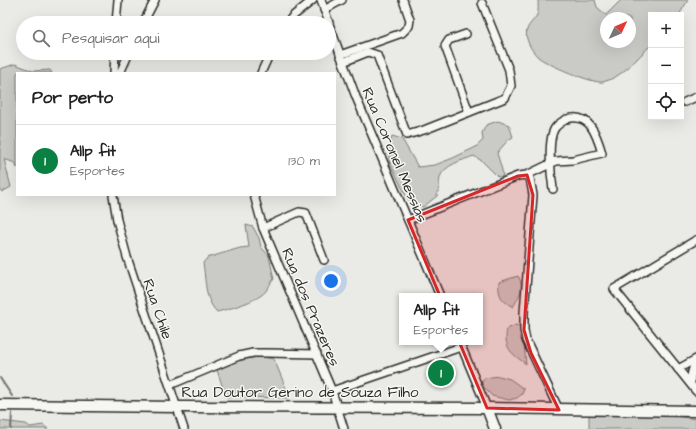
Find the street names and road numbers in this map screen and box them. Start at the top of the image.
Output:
street label: Rua Coronel Messias [357,84,433,226]
street label: Rua dos Prazeres [276,245,345,370]
street label: Rua Chile [137,276,178,342]
street label: Rua Doutor Gerino de Souza Filho [182,382,419,403]

